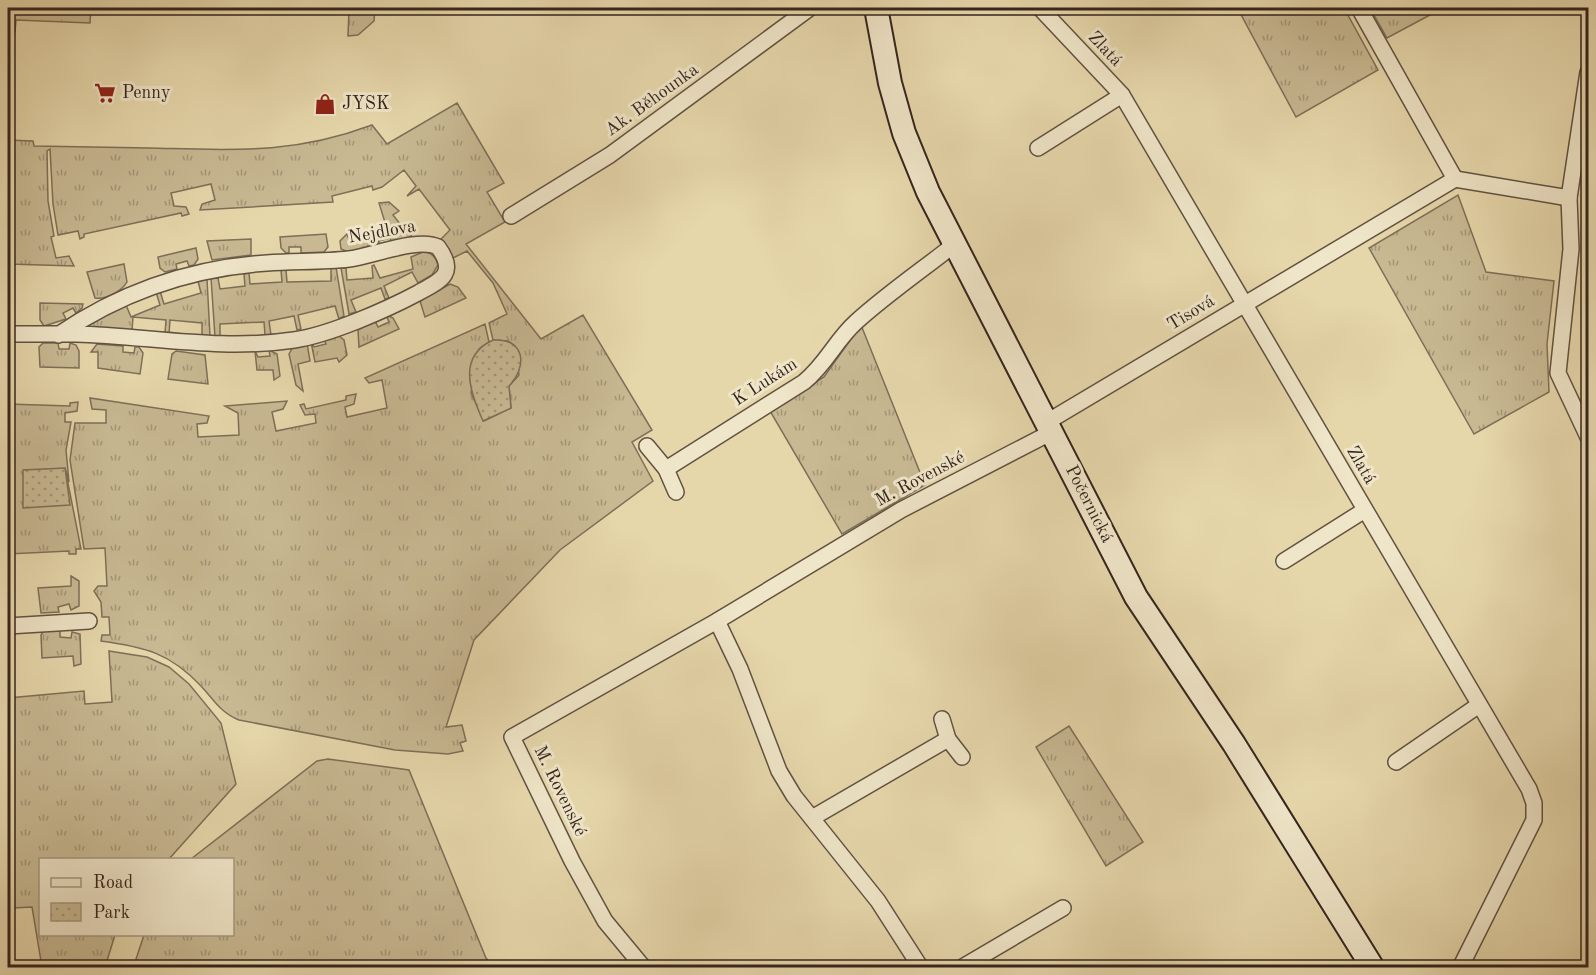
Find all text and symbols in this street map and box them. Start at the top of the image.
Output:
street label: Zlatá [1085,28,1126,70]
street label: Ak. Běhounka [602,60,702,140]
supermarket icon: Penny [93,81,117,105]
place label: Penny [122,84,171,102]
shop icon: JYSK [313,92,337,116]
place label: JYSK [342,95,390,113]
street label: Nejdlova [347,217,417,247]
street label: Tisová [1164,292,1218,334]
street label: K Lukám [730,355,800,409]
street label: Zlatá [1343,443,1379,487]
street label: M. Rovenské [872,448,968,510]
street label: Počernická [1062,462,1116,546]
street label: M. Rovenské [530,743,590,839]
legend [39,858,234,936]
text: Road [93,874,133,892]
text: Park [93,904,130,922]

